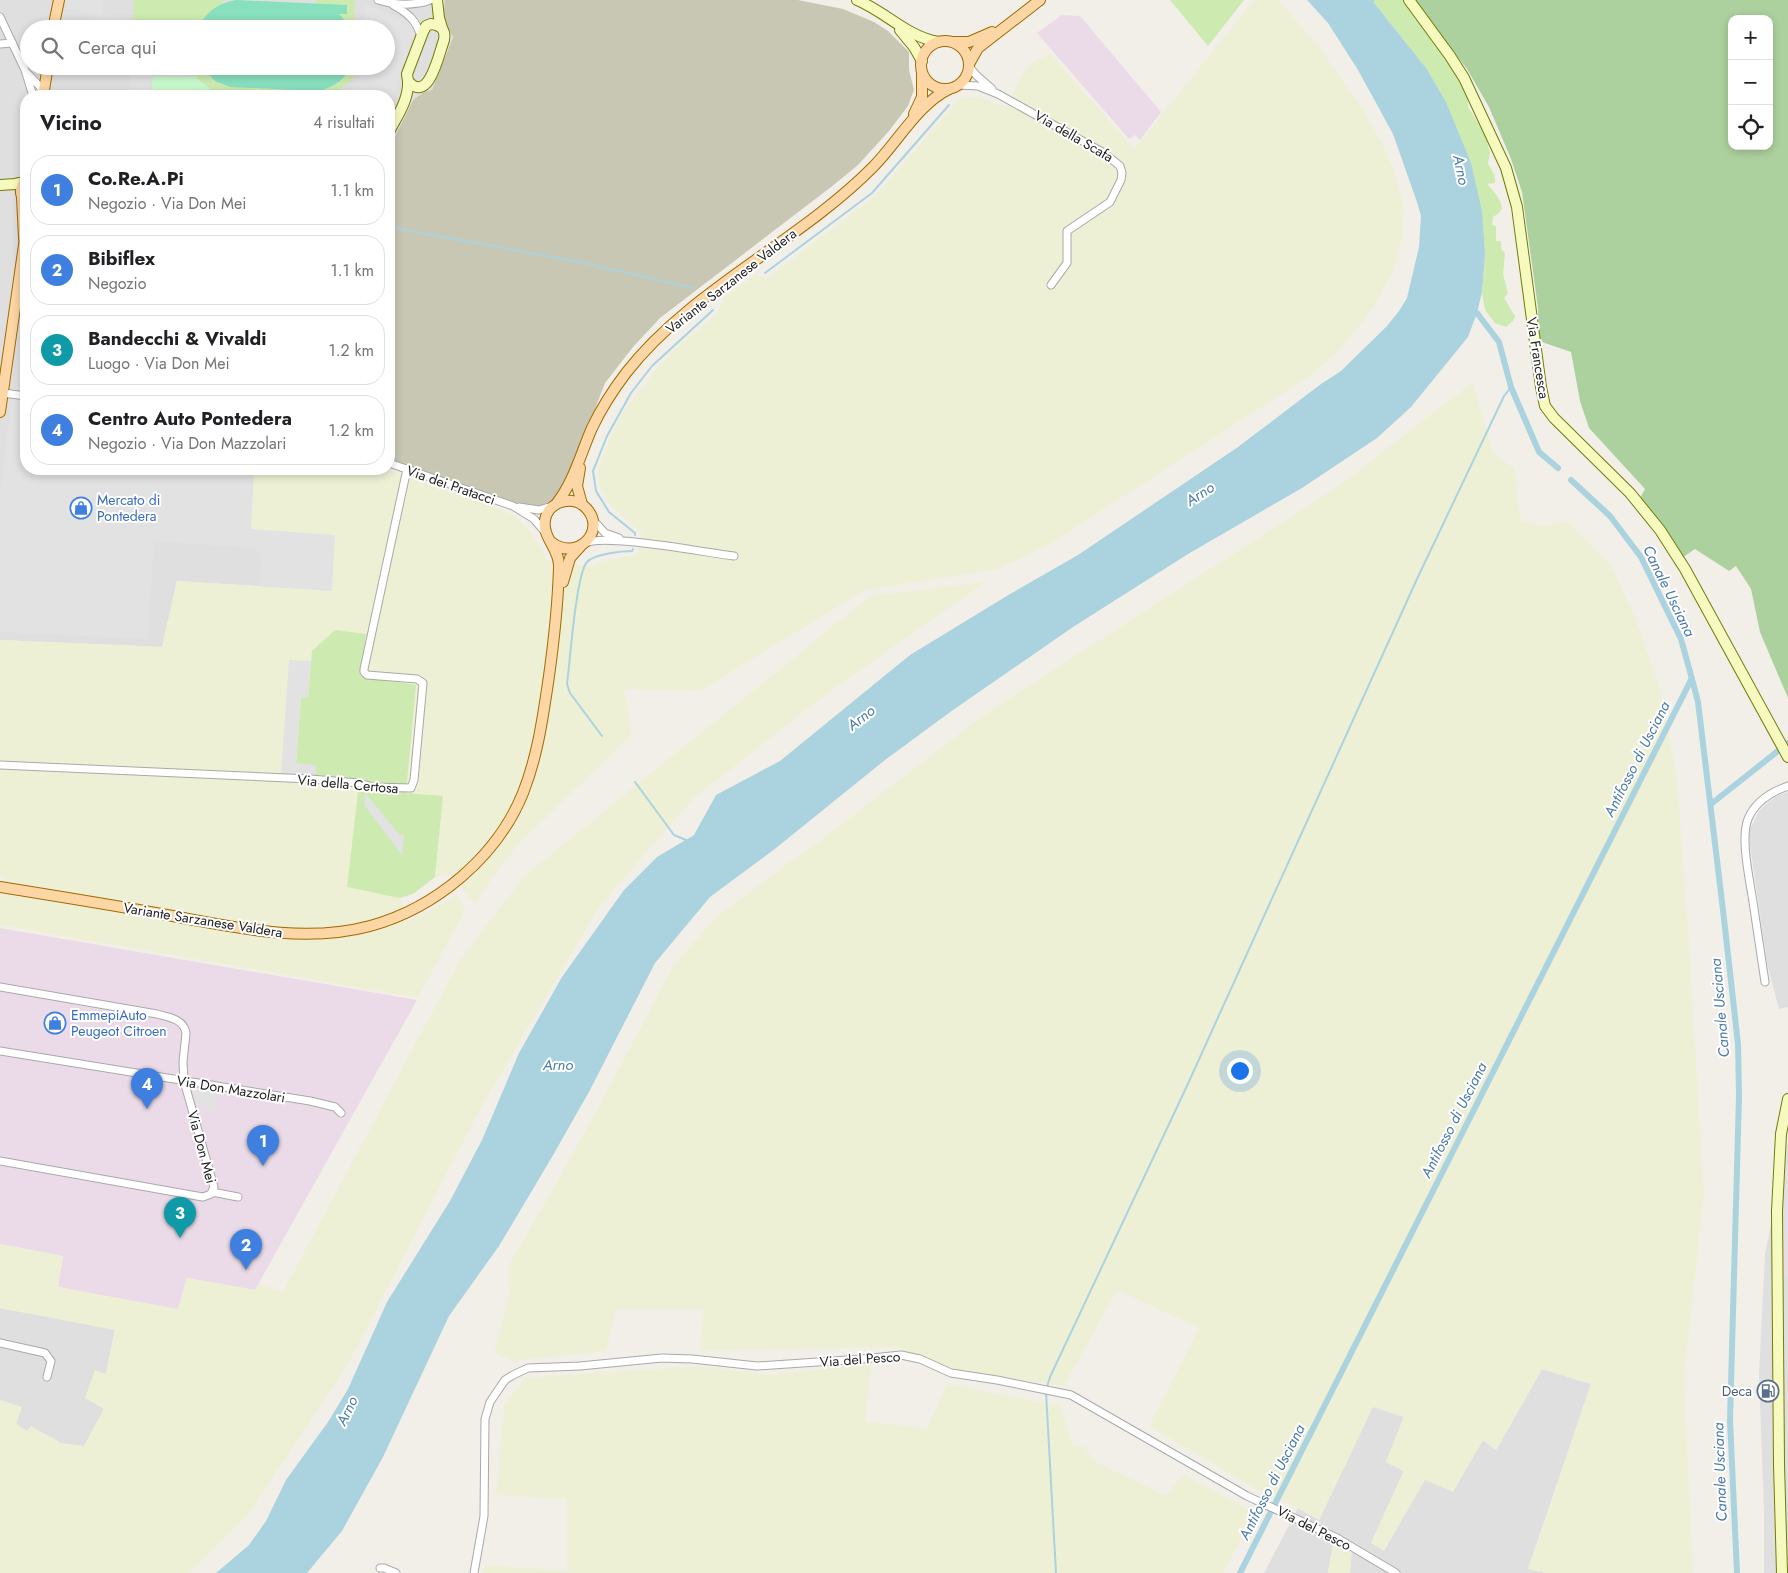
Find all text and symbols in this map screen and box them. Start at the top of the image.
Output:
map controls [1728,15,1773,150]
button: + [1728,15,1773,60]
search box [20,20,395,75]
icon: search [38,34,66,62]
text: Cerca qui [78,34,157,61]
button: − [1728,60,1773,105]
street label: Via della Scafa [1031,105,1117,167]
button: locate [1728,105,1773,150]
text: Vicino [40,108,102,138]
text: 4 risultati [313,111,375,134]
water label: Arno [1447,152,1475,187]
text: Co.Re.A.Pi [88,165,184,192]
text: 1 [53,179,61,202]
text: 1.1 km [330,179,374,202]
text: Negozio · Via Don Mei [88,192,246,215]
street label: Variante Sarzanese Valdera [661,224,801,338]
text: Bibiflex [88,245,155,272]
text: 2 [52,259,62,282]
text: 1.1 km [330,259,374,282]
text: Negozio [88,272,147,295]
street label: Via Francesca [1522,316,1554,400]
text: Bandecchi & Vivaldi [88,325,266,352]
text: 3 [52,339,62,362]
text: 1.2 km [329,339,374,362]
text: Luogo · Via Don Mei [88,352,230,375]
text: Centro Auto Pontedera [88,405,292,432]
text: 4 [51,419,63,442]
text: 1.2 km [329,419,374,442]
text: Negozio · Via Don Mazzolari [88,432,286,455]
street label: Via dei Pratacci [404,460,498,510]
water label: Arno [1181,477,1219,512]
place label: Mercato di Pontedera [97,490,160,526]
shop icon: Mercato di Pontedera [69,496,93,520]
water label: Canale Usciana [1637,541,1701,641]
water label: Antifosso di Usciana [1598,697,1676,822]
water label: Arno [842,700,880,737]
street label: Via della Certosa [297,770,399,798]
street label: Variante Sarzanese Valdera [122,898,284,942]
water label: Canale Usciana [1705,957,1735,1059]
place label: EmmepiAuto Peugeot Citroen [71,1005,167,1041]
shop icon: EmmepiAuto Peugeot Citroen [43,1011,67,1035]
water label: Arno [542,1054,573,1076]
your location [1227,1058,1253,1084]
water label: Antifosso di Usciana [1415,1058,1493,1183]
pin: 4 [131,1068,163,1109]
street label: Via Don Mazzolari [175,1071,287,1107]
street label: Via Don Mei [183,1108,221,1186]
pin: 1 [247,1125,279,1166]
pin: 3 [164,1197,196,1238]
pin: 2 [230,1229,262,1270]
street label: Via del Pesco [819,1346,901,1372]
fuel station icon: Deca [1756,1379,1780,1403]
place label: Deca [1722,1381,1752,1401]
water label: Arno [330,1393,364,1430]
water label: Antifosso di Usciana [1233,1420,1311,1545]
water label: Canale Usciana [1707,1421,1733,1522]
street label: Via del Pesco [1273,1501,1355,1555]

